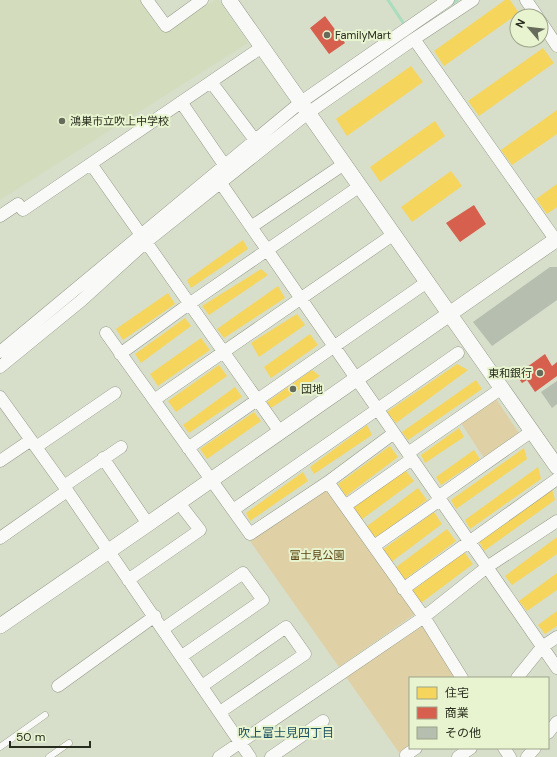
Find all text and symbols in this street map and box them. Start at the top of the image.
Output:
north arrow [509,8,549,48]
text: N [512,16,528,30]
place label: FamilyMart [335,28,391,42]
marker: FamilyMart [322,30,332,40]
place label: 鴻巣市立吹上中学校 [70,114,169,128]
marker: 鴻巣市立吹上中学校 [57,116,67,126]
place label: 東和銀行 [488,366,532,380]
marker: 東和銀行 [535,368,545,378]
place label: 団地 [301,382,323,396]
marker: 団地 [288,384,298,394]
park label: 富士見公園 [290,548,345,562]
legend [409,677,549,749]
text: 住宅 [445,685,469,701]
text: 商業 [445,705,469,721]
scale bar [10,723,90,749]
district label: 吹上富士見四丁目 [238,725,334,741]
text: その他 [445,725,481,741]
text: 50 m [16,729,45,745]

